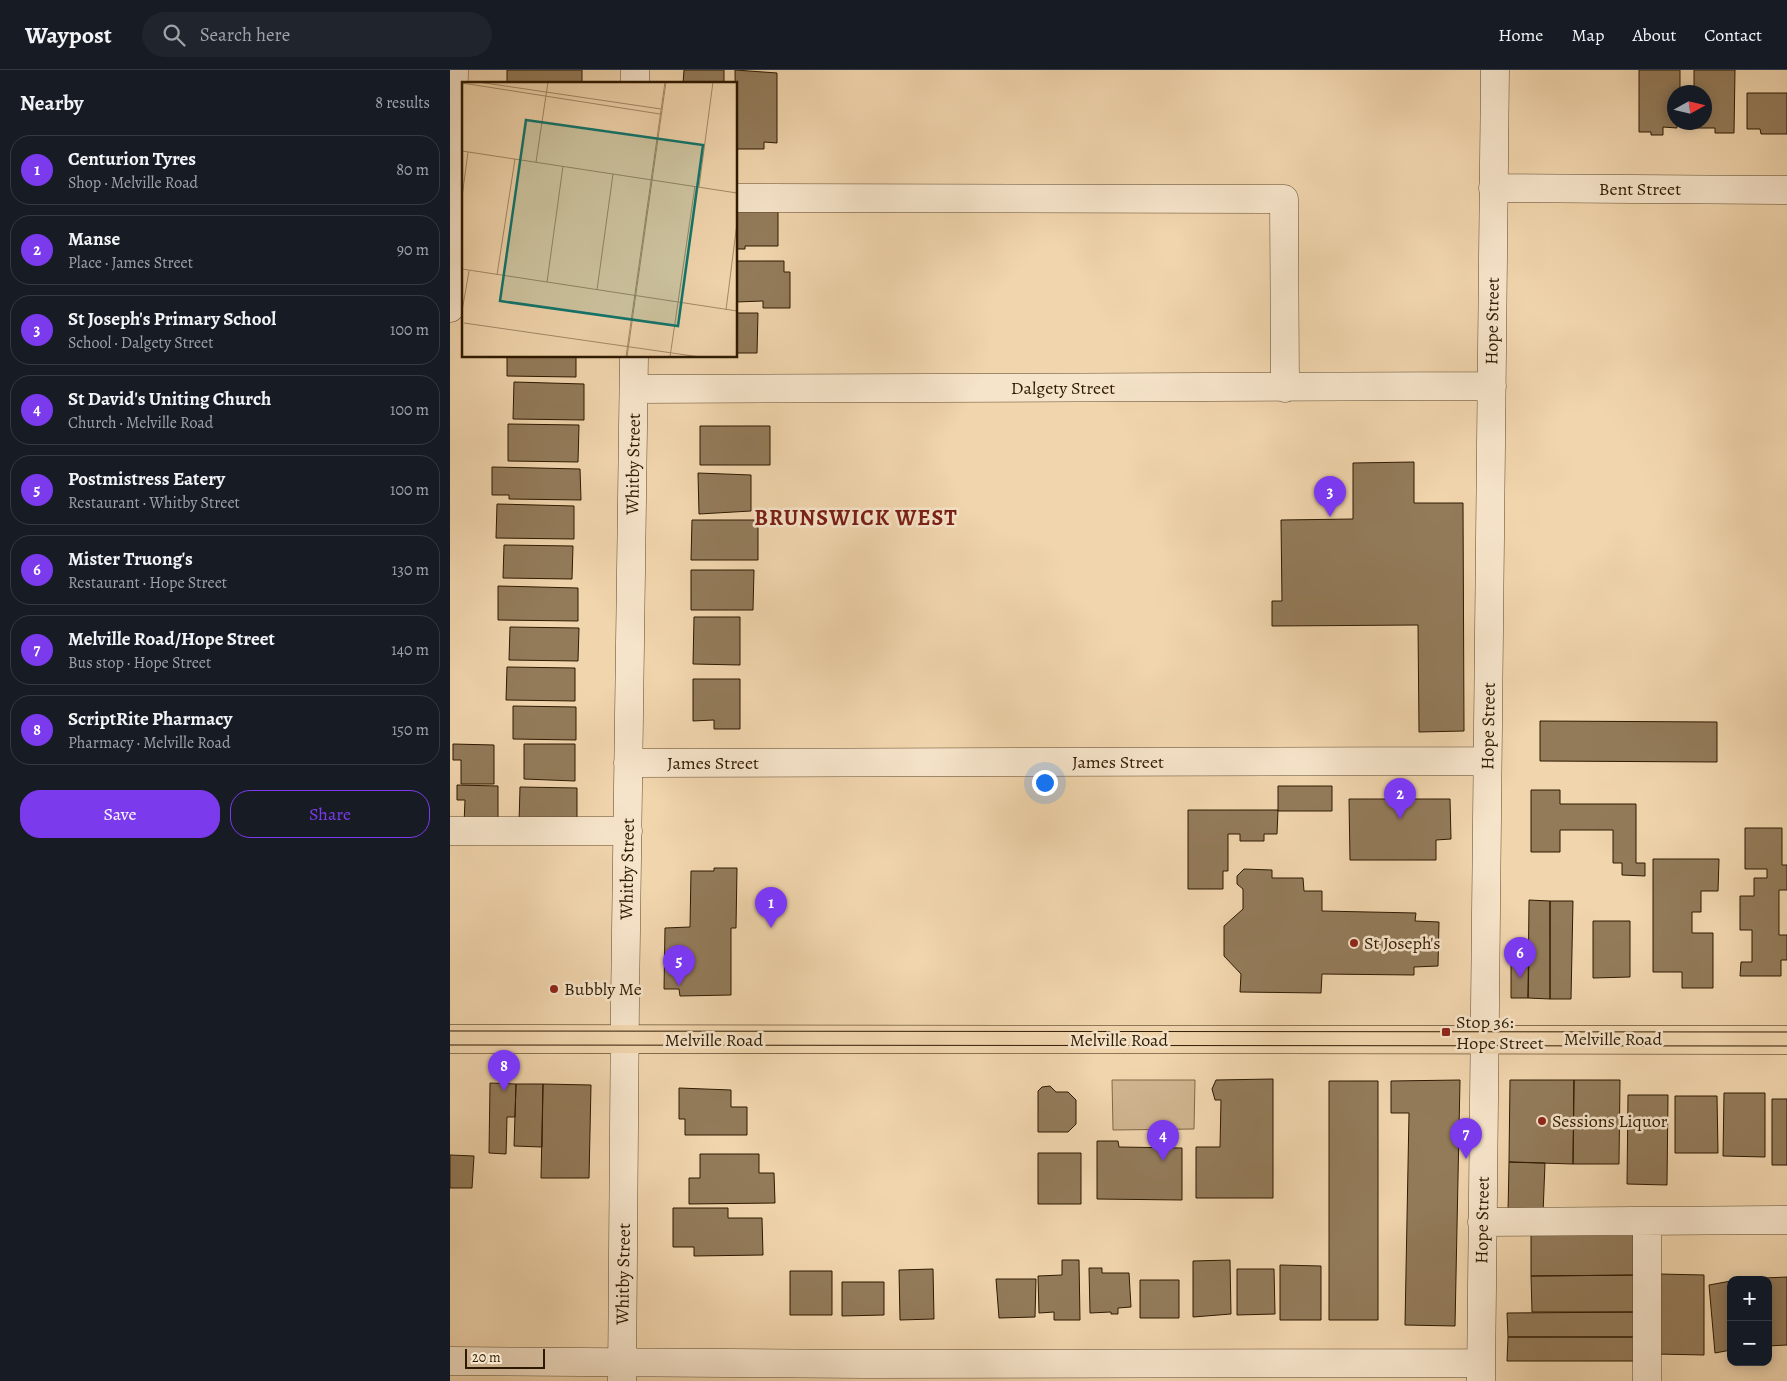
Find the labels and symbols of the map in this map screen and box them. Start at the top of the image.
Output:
inset map [462,82,738,358]
north arrow [1667,85,1712,130]
street label: Bent Street [1599,177,1681,201]
street label: Hope Street [1479,277,1505,365]
street label: Dalgety Street [1011,376,1115,400]
street label: Whitby Street [620,413,646,516]
pin: 3 [1314,476,1346,517]
district label: BRUNSWICK WEST [754,503,958,533]
street label: Hope Street [1475,682,1501,770]
street label: James Street [1072,750,1164,774]
street label: James Street [667,751,759,775]
your location [1032,770,1058,796]
pin: 2 [1384,778,1416,819]
street label: Whitby Street [614,818,640,921]
pin: 1 [755,887,787,928]
place label: St Joseph's [1364,931,1441,955]
marker: St Joseph's [1348,937,1360,949]
pin: 6 [1504,937,1536,978]
pin: 5 [663,945,695,986]
place label: Bubbly Me [564,977,642,1001]
marker: Bubbly Me [548,983,560,995]
place label: Stop 36: Hope Street [1456,1010,1544,1055]
marker: Stop 36: Hope Street [1440,1026,1452,1038]
street label: Melville Road [1564,1027,1662,1051]
street label: Melville Road [665,1028,763,1052]
street label: Melville Road [1070,1028,1168,1052]
pin: 8 [488,1050,520,1091]
place label: Sessions Liquor [1552,1109,1668,1133]
marker: Sessions Liquor [1536,1115,1548,1127]
pin: 7 [1450,1118,1482,1159]
pin: 4 [1147,1120,1179,1161]
street label: Hope Street [1469,1176,1495,1264]
street label: Whitby Street [610,1223,636,1326]
scale bar [465,1346,545,1369]

